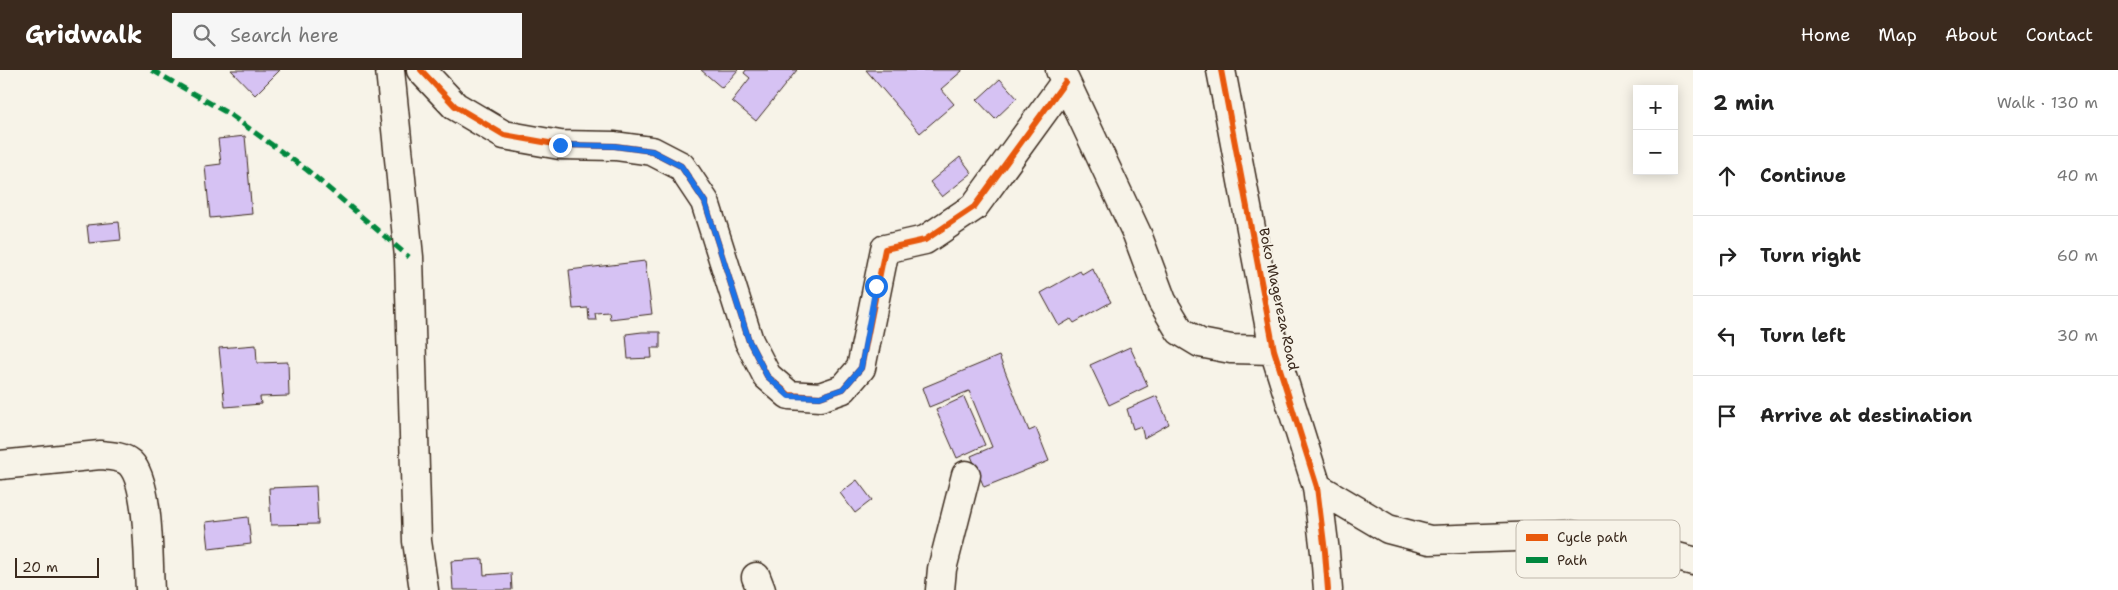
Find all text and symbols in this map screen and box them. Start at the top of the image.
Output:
search box [172,13,522,58]
text: Gridwalk [25,19,142,51]
icon: search [190,21,218,49]
text: Search here [230,23,339,48]
text: Home [1801,23,1850,47]
text: Map [1878,23,1917,47]
text: About [1945,23,1998,47]
text: Contact [2026,23,2093,47]
map controls [1633,85,1678,175]
button: + [1633,85,1678,130]
text: 2 min [1713,89,1774,117]
text: Walk · 130 m [1997,92,2098,113]
button: − [1633,130,1678,175]
route end [549,134,572,157]
icon: ahead [1713,162,1741,190]
text: Continue [1760,163,1846,188]
text: 40 m [2056,165,2098,186]
street label: Boko Magereza Road [1255,226,1303,372]
icon: right [1713,242,1741,270]
text: Turn right [1760,243,1861,268]
text: 60 m [2057,245,2098,266]
route start [865,275,888,298]
icon: left [1713,322,1741,350]
text: Turn left [1760,323,1846,348]
text: 30 m [2057,325,2098,346]
icon: arrive [1713,402,1741,430]
text: Arrive at destination [1760,403,1972,428]
legend [1516,520,1680,578]
text: Cycle path [1557,528,1628,546]
text: Path [1557,551,1588,569]
scale bar [15,555,99,578]
text: 20 m [22,558,58,576]

